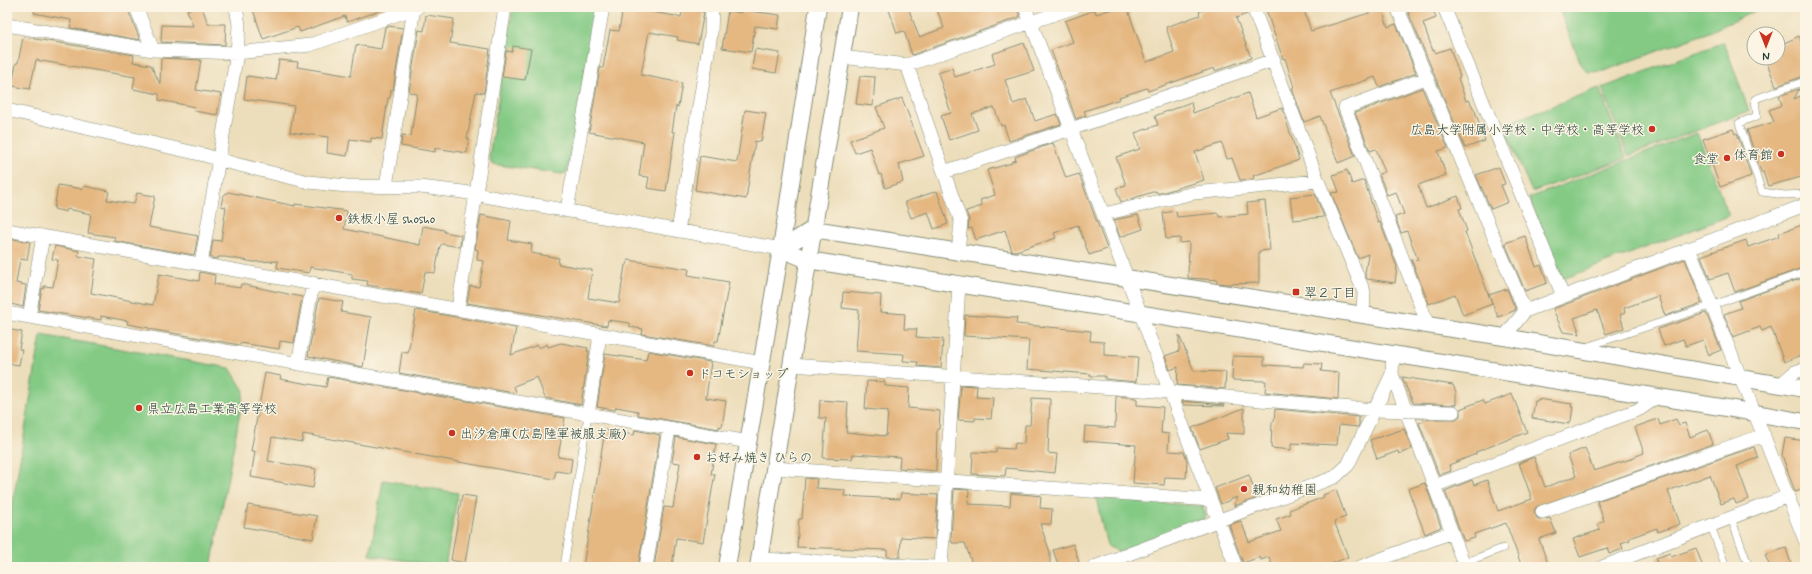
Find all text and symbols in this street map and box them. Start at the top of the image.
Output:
north arrow [1746,26,1786,66]
text: N [1762,48,1770,62]
place label: 広島大学附属小学校・中学校・高等学校 [1410,122,1644,139]
marker: 広島大学附属小学校・中学校・高等学校 [1647,124,1657,134]
place label: 体育館 [1734,147,1773,164]
marker: 体育館 [1776,149,1786,159]
place label: 食堂 [1693,151,1719,168]
marker: 食堂 [1722,153,1732,163]
place label: 鉄板小屋 shosho [347,211,436,228]
marker: 鉄板小屋 shosho [334,213,344,223]
place label: 翠２丁目 [1304,285,1356,302]
marker: 翠２丁目 [1291,287,1301,297]
place label: ドコモショップ [698,366,788,383]
marker: ドコモショップ [685,368,695,378]
place label: 県立広島工業高等学校 [147,401,277,418]
marker: 県立広島工業高等学校 [134,403,144,413]
place label: 出汐倉庫(広島陸軍被服支廠) [460,426,627,443]
marker: 出汐倉庫(広島陸軍被服支廠) [447,428,457,438]
place label: お好み焼き ひらの [705,450,813,467]
marker: お好み焼き ひらの [692,452,702,462]
place label: 親和幼稚園 [1252,482,1317,499]
marker: 親和幼稚園 [1239,484,1249,494]

